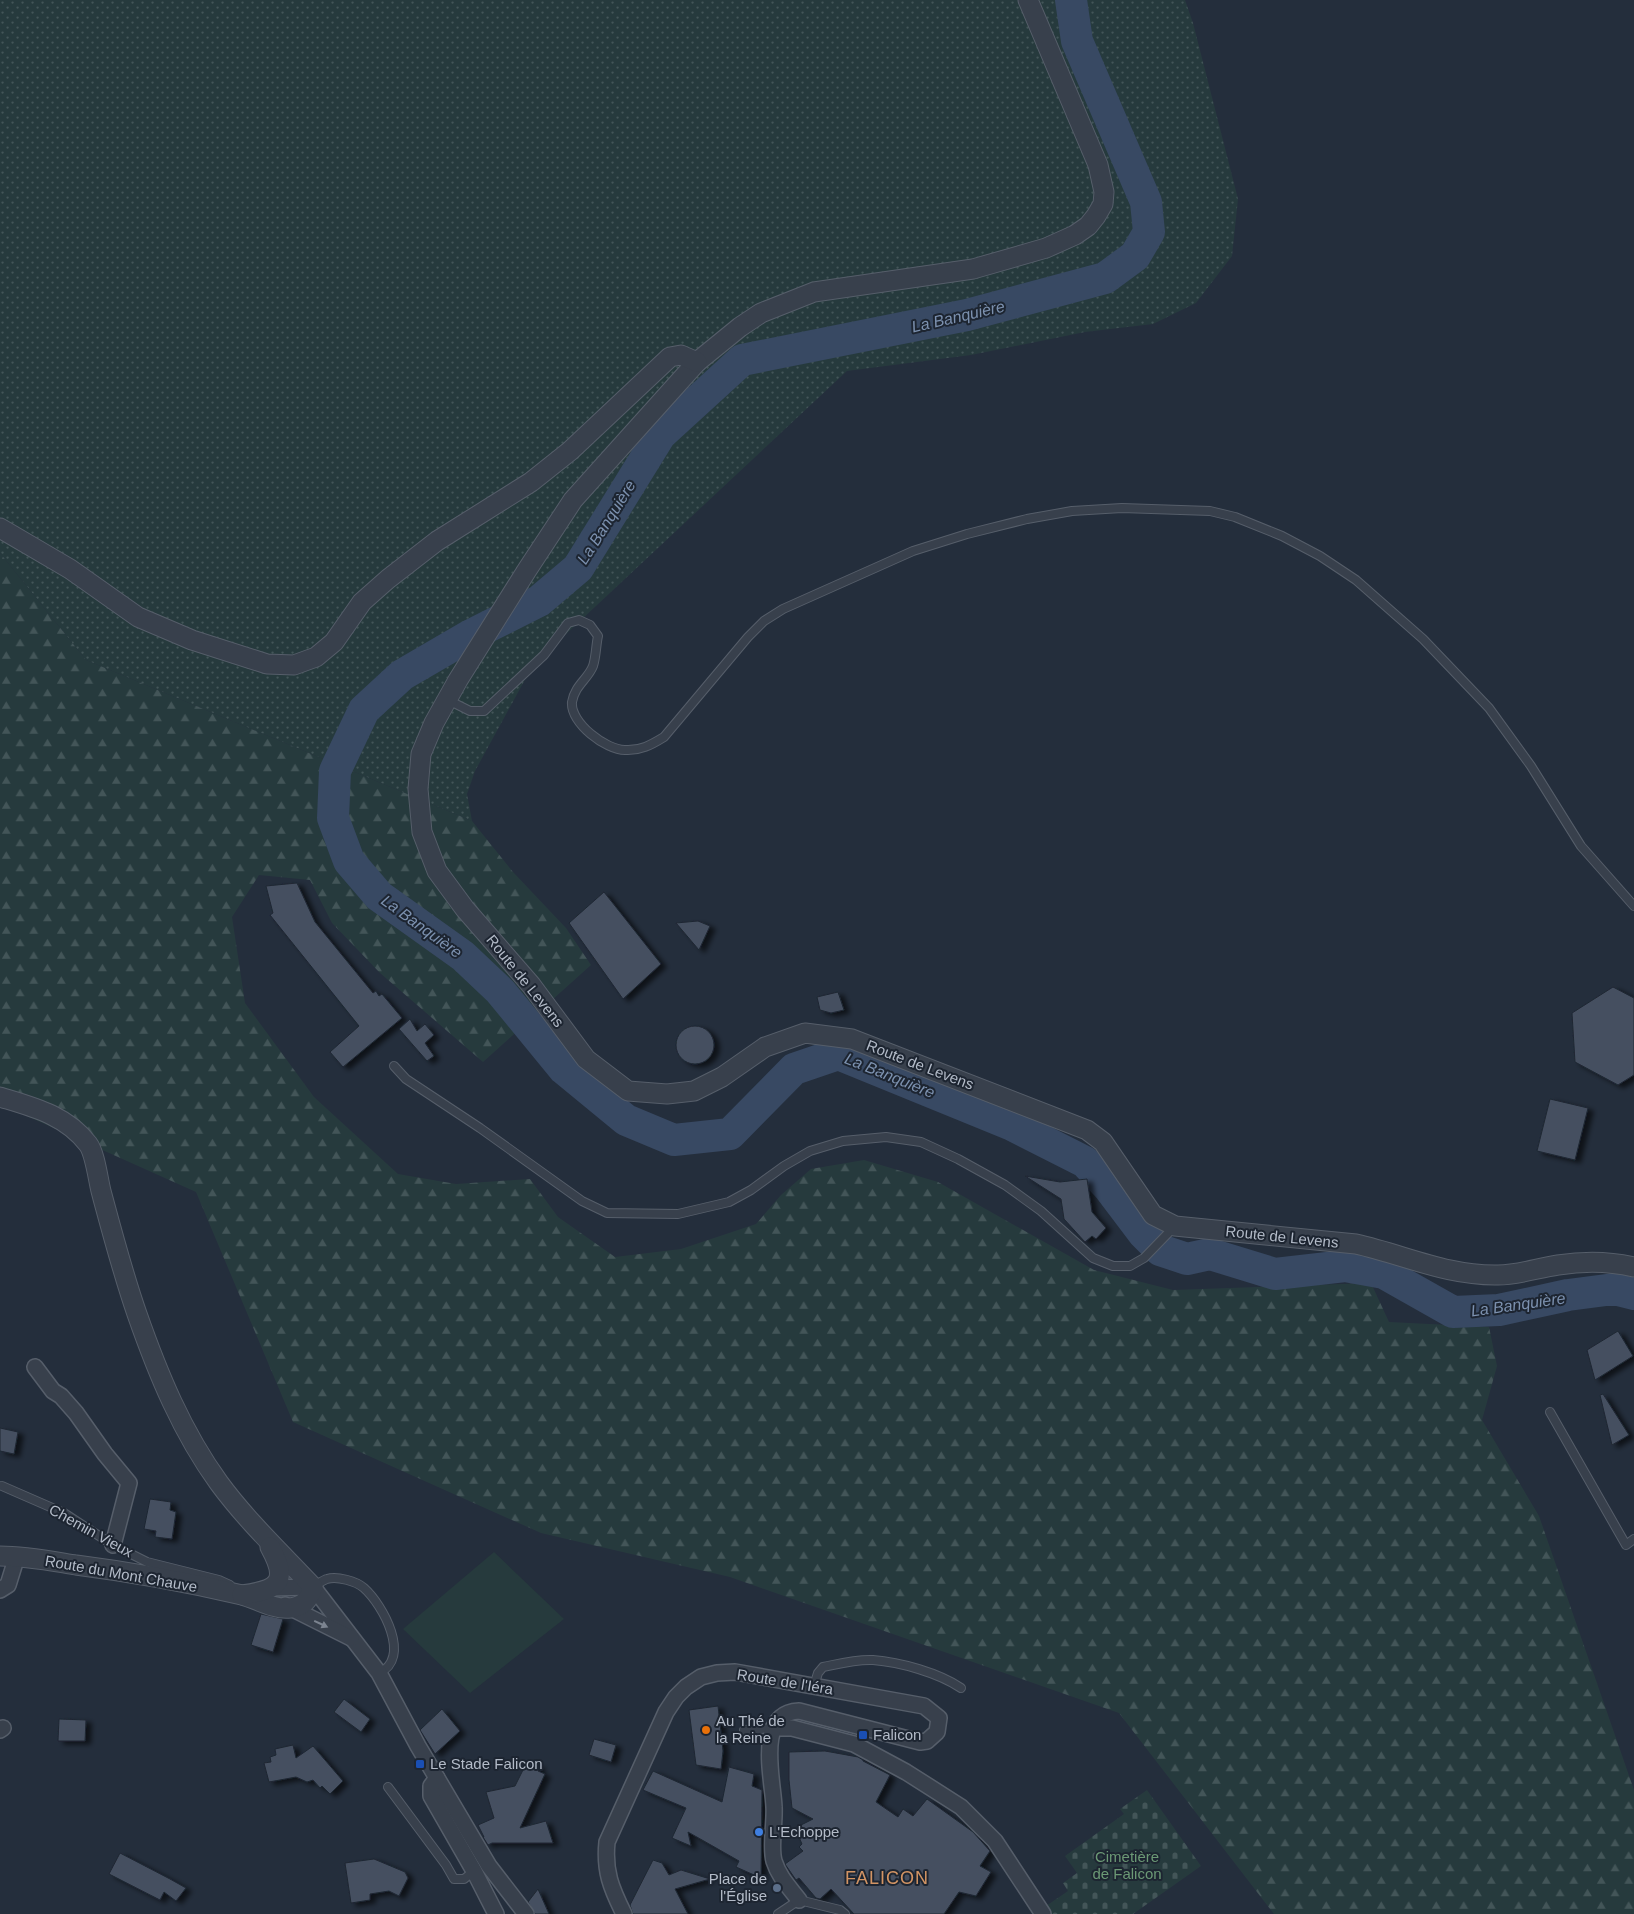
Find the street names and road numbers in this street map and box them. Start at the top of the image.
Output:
street label: Route de Levens [483,931,568,1030]
street label: Route de Levens [864,1036,976,1093]
street label: Route de Levens [1225,1222,1339,1251]
street label: Chemin Vieux [46,1501,137,1561]
street label: Route du Mont Chauve [44,1552,199,1595]
street label: Route de l'Iéra [736,1666,835,1698]

